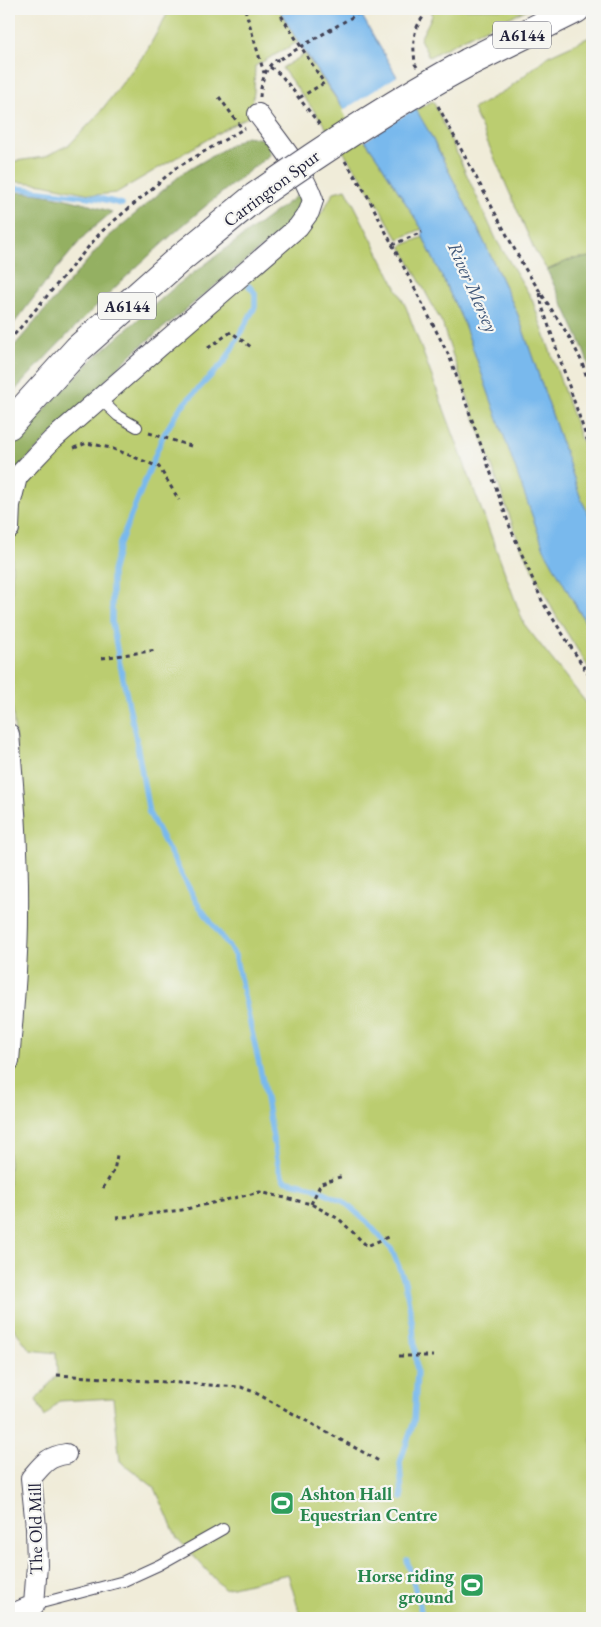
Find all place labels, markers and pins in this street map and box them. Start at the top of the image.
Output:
place label: Ashton Hall Equestrian Centre [299,1482,438,1526]
sports icon: Ashton Hall Equestrian Centre [269,1490,295,1516]
place label: Horse riding ground [358,1564,455,1608]
sports icon: Horse riding ground [459,1572,485,1598]

